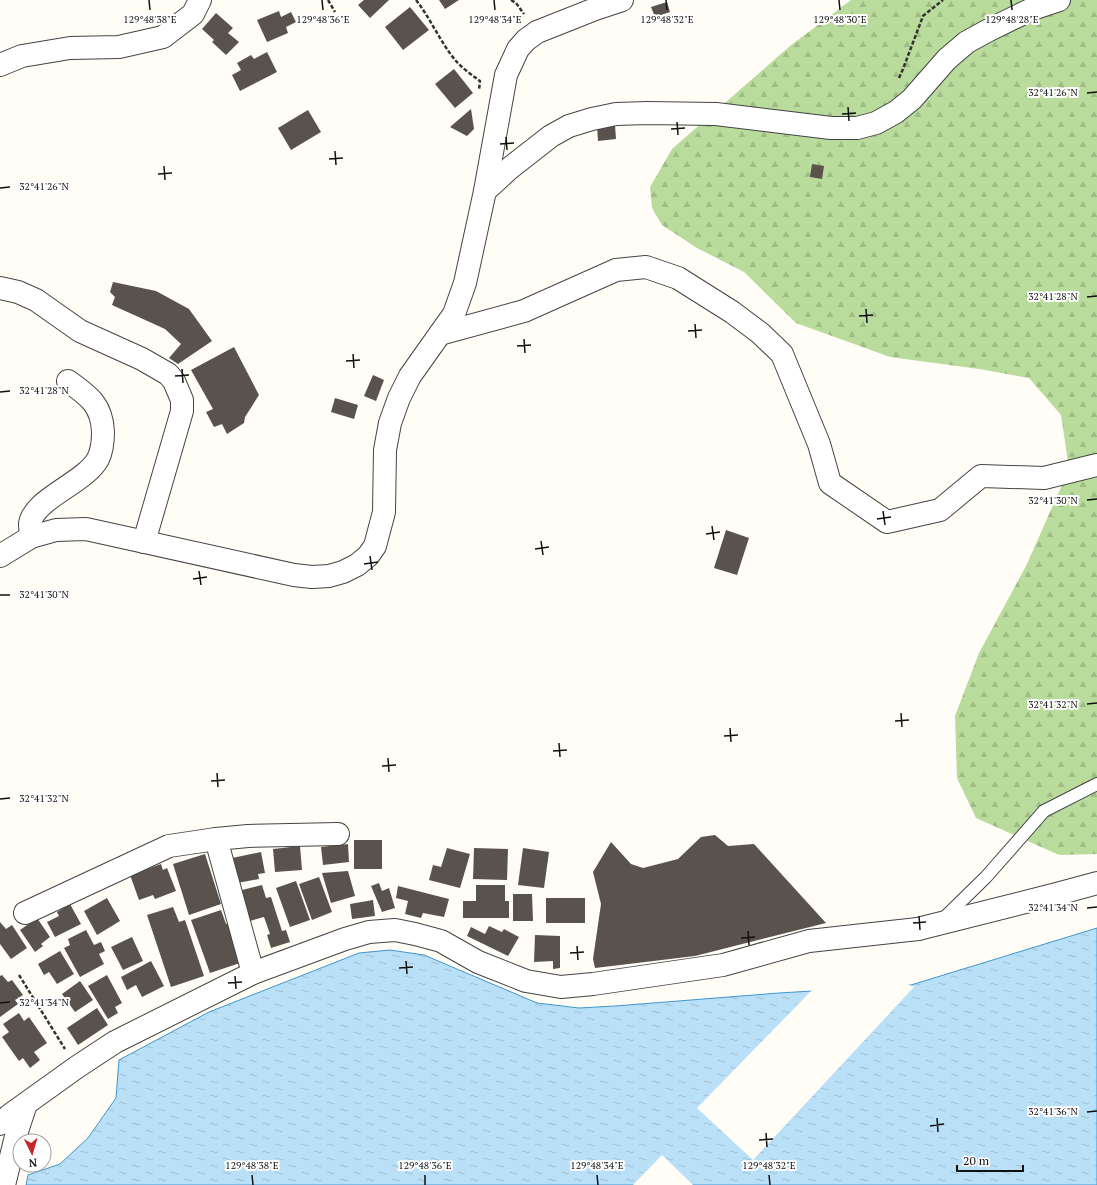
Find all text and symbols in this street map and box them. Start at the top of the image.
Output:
text: 129°48'38"E [123,13,177,26]
text: 129°48'36"E [296,13,350,26]
text: 129°48'34"E [468,13,522,26]
text: 129°48'32"E [640,13,694,26]
text: 129°48'30"E [813,13,867,26]
text: 129°48'28"E [985,13,1039,26]
text: 32°41'26"N [1028,86,1078,99]
text: 32°41'26"N [19,180,69,193]
text: 32°41'28"N [1028,290,1078,303]
text: 32°41'28"N [19,384,69,397]
text: 32°41'30"N [1028,494,1078,507]
text: 32°41'30"N [19,588,69,601]
text: 32°41'32"N [1028,698,1078,711]
text: 32°41'32"N [19,792,69,805]
text: 32°41'34"N [1028,901,1078,914]
text: 32°41'34"N [19,996,69,1009]
text: 32°41'36"N [1028,1105,1078,1118]
north arrow [12,1133,52,1173]
scale bar [957,1147,1023,1173]
text: 20 m [963,1153,990,1168]
text: N [27,1156,38,1170]
text: 129°48'38"E [225,1159,279,1172]
text: 129°48'36"E [398,1159,452,1172]
text: 129°48'34"E [570,1159,624,1172]
text: 129°48'32"E [742,1159,796,1172]

